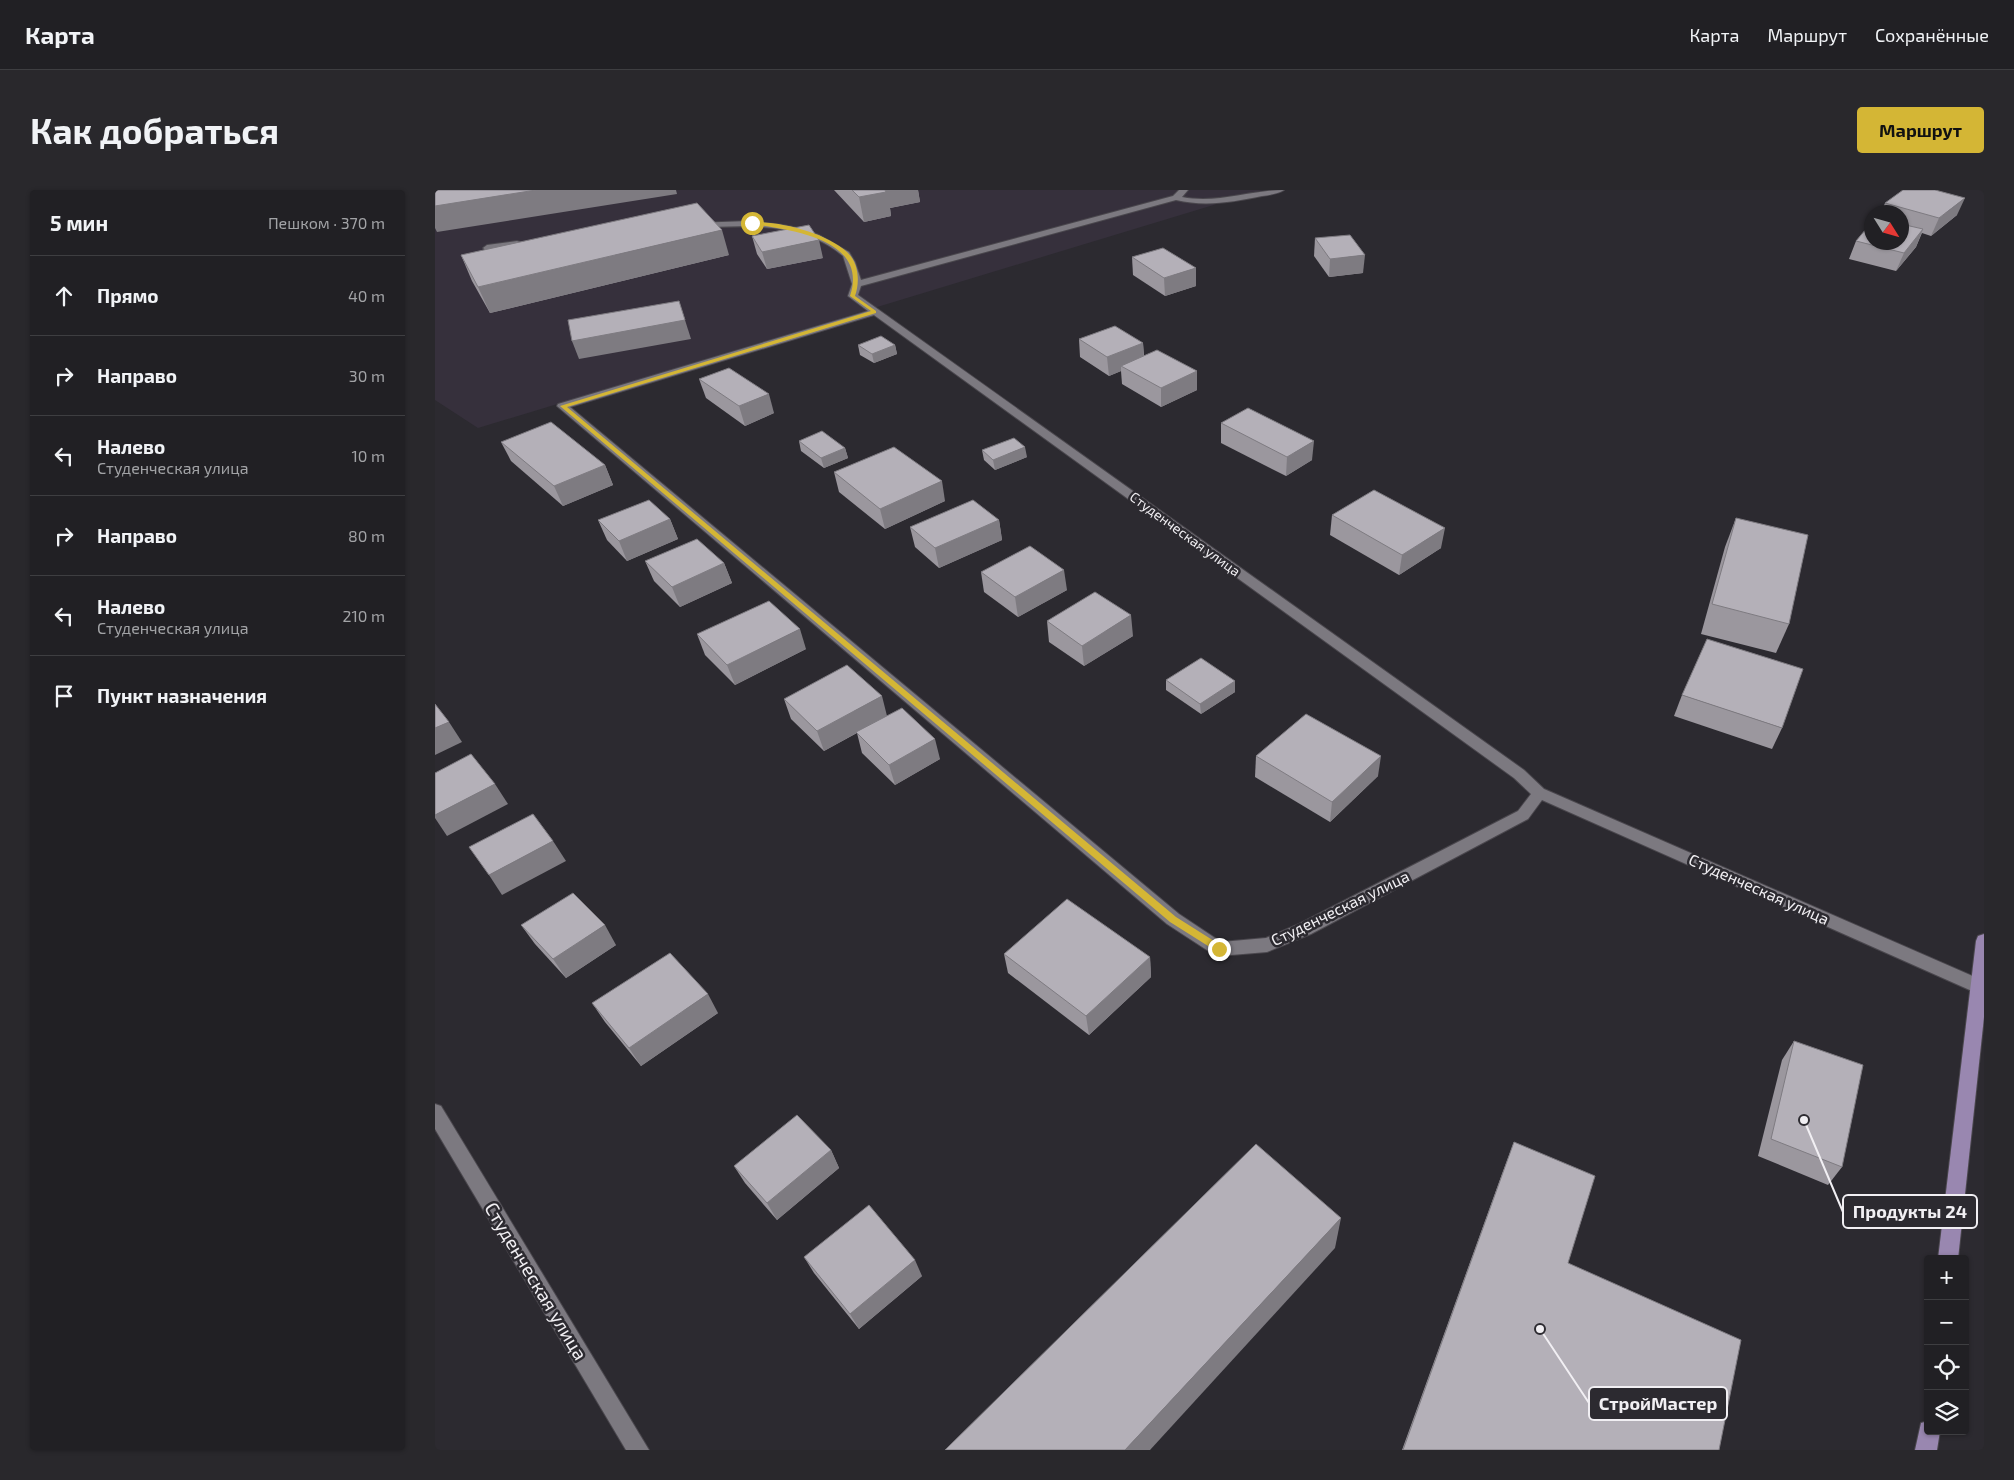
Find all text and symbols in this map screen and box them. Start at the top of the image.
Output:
text: Карта [25,20,95,49]
text: Карта [1689,24,1739,46]
text: Маршрут [1767,24,1847,46]
text: Сохранённые [1875,24,1989,46]
button: Маршрут [1857,107,1984,153]
text: Как добраться [30,109,279,151]
north arrow [1864,205,1909,250]
text: 5 мин [50,210,108,235]
route start [741,212,764,235]
text: Пешком · 370 m [268,213,385,232]
icon: ahead [50,282,78,310]
text: Прямо [97,284,159,307]
text: 40 m [348,286,385,305]
icon: right [50,362,78,390]
text: Направо [97,364,177,387]
text: 30 m [349,366,385,385]
text: Налево [97,435,165,458]
icon: left [50,442,78,470]
text: 10 m [351,446,385,465]
text: Студенческая улица [97,458,249,477]
street label: Студенческая улица [1127,488,1244,579]
icon: right [50,522,78,550]
text: Направо [97,524,177,547]
text: 80 m [348,526,385,545]
text: Налево [97,595,165,618]
icon: left [50,602,78,630]
text: 210 m [342,606,385,625]
text: Студенческая улица [97,618,249,637]
icon: arrive [50,682,78,710]
text: Пункт назначения [97,684,267,707]
street label: Студенческая улица [1686,849,1832,929]
street label: Студенческая улица [1268,866,1412,950]
route end [1208,938,1231,961]
callout: Продукты 24 [1843,1195,1977,1228]
street label: Студенческая улица [479,1198,593,1364]
text: Продукты 24 [1853,1200,1967,1222]
map controls [1924,1255,1969,1435]
button: + [1924,1255,1969,1300]
button: − [1924,1300,1969,1345]
button: locate [1924,1345,1969,1390]
callout: СтройМастер [1589,1387,1727,1420]
button: layers [1924,1390,1969,1435]
text: СтройМастер [1599,1392,1717,1414]

